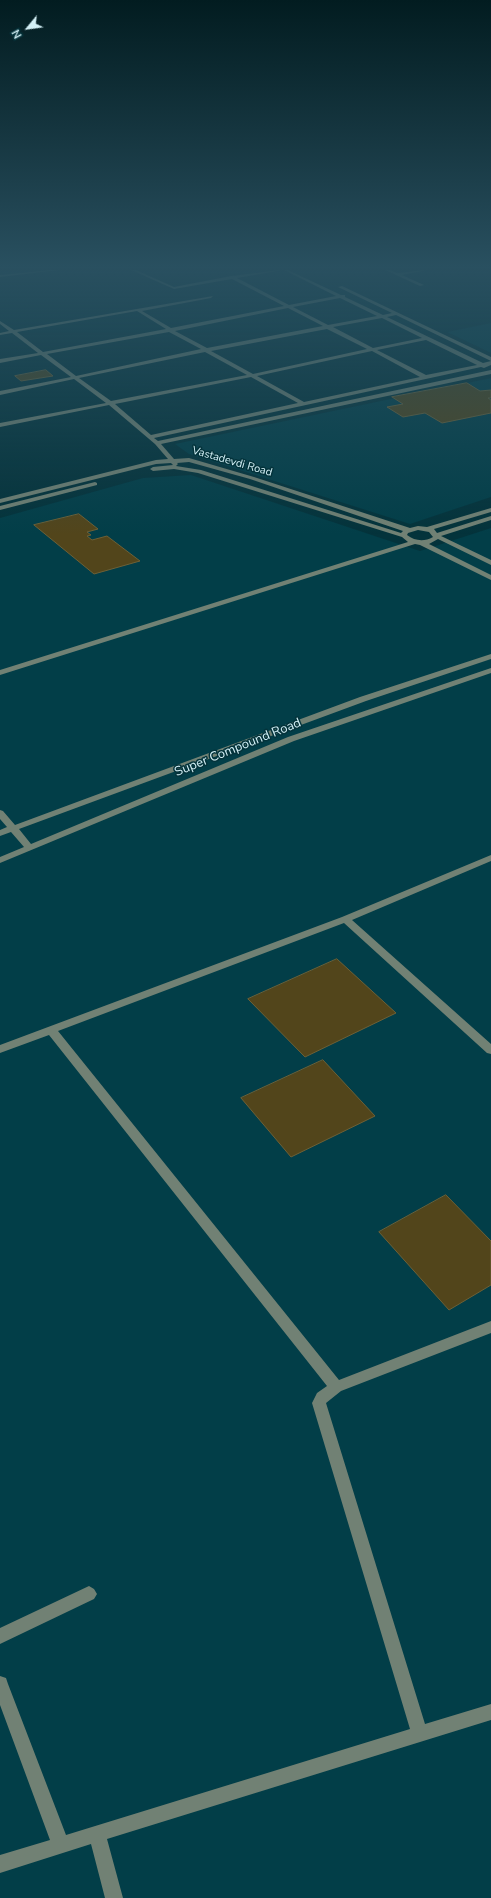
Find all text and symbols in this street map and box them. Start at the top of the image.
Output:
north arrow [8,8,48,48]
text: N [9,27,26,41]
street label: Vastadevdi Road [190,444,274,480]
street label: Super Compound Road [172,715,304,781]

